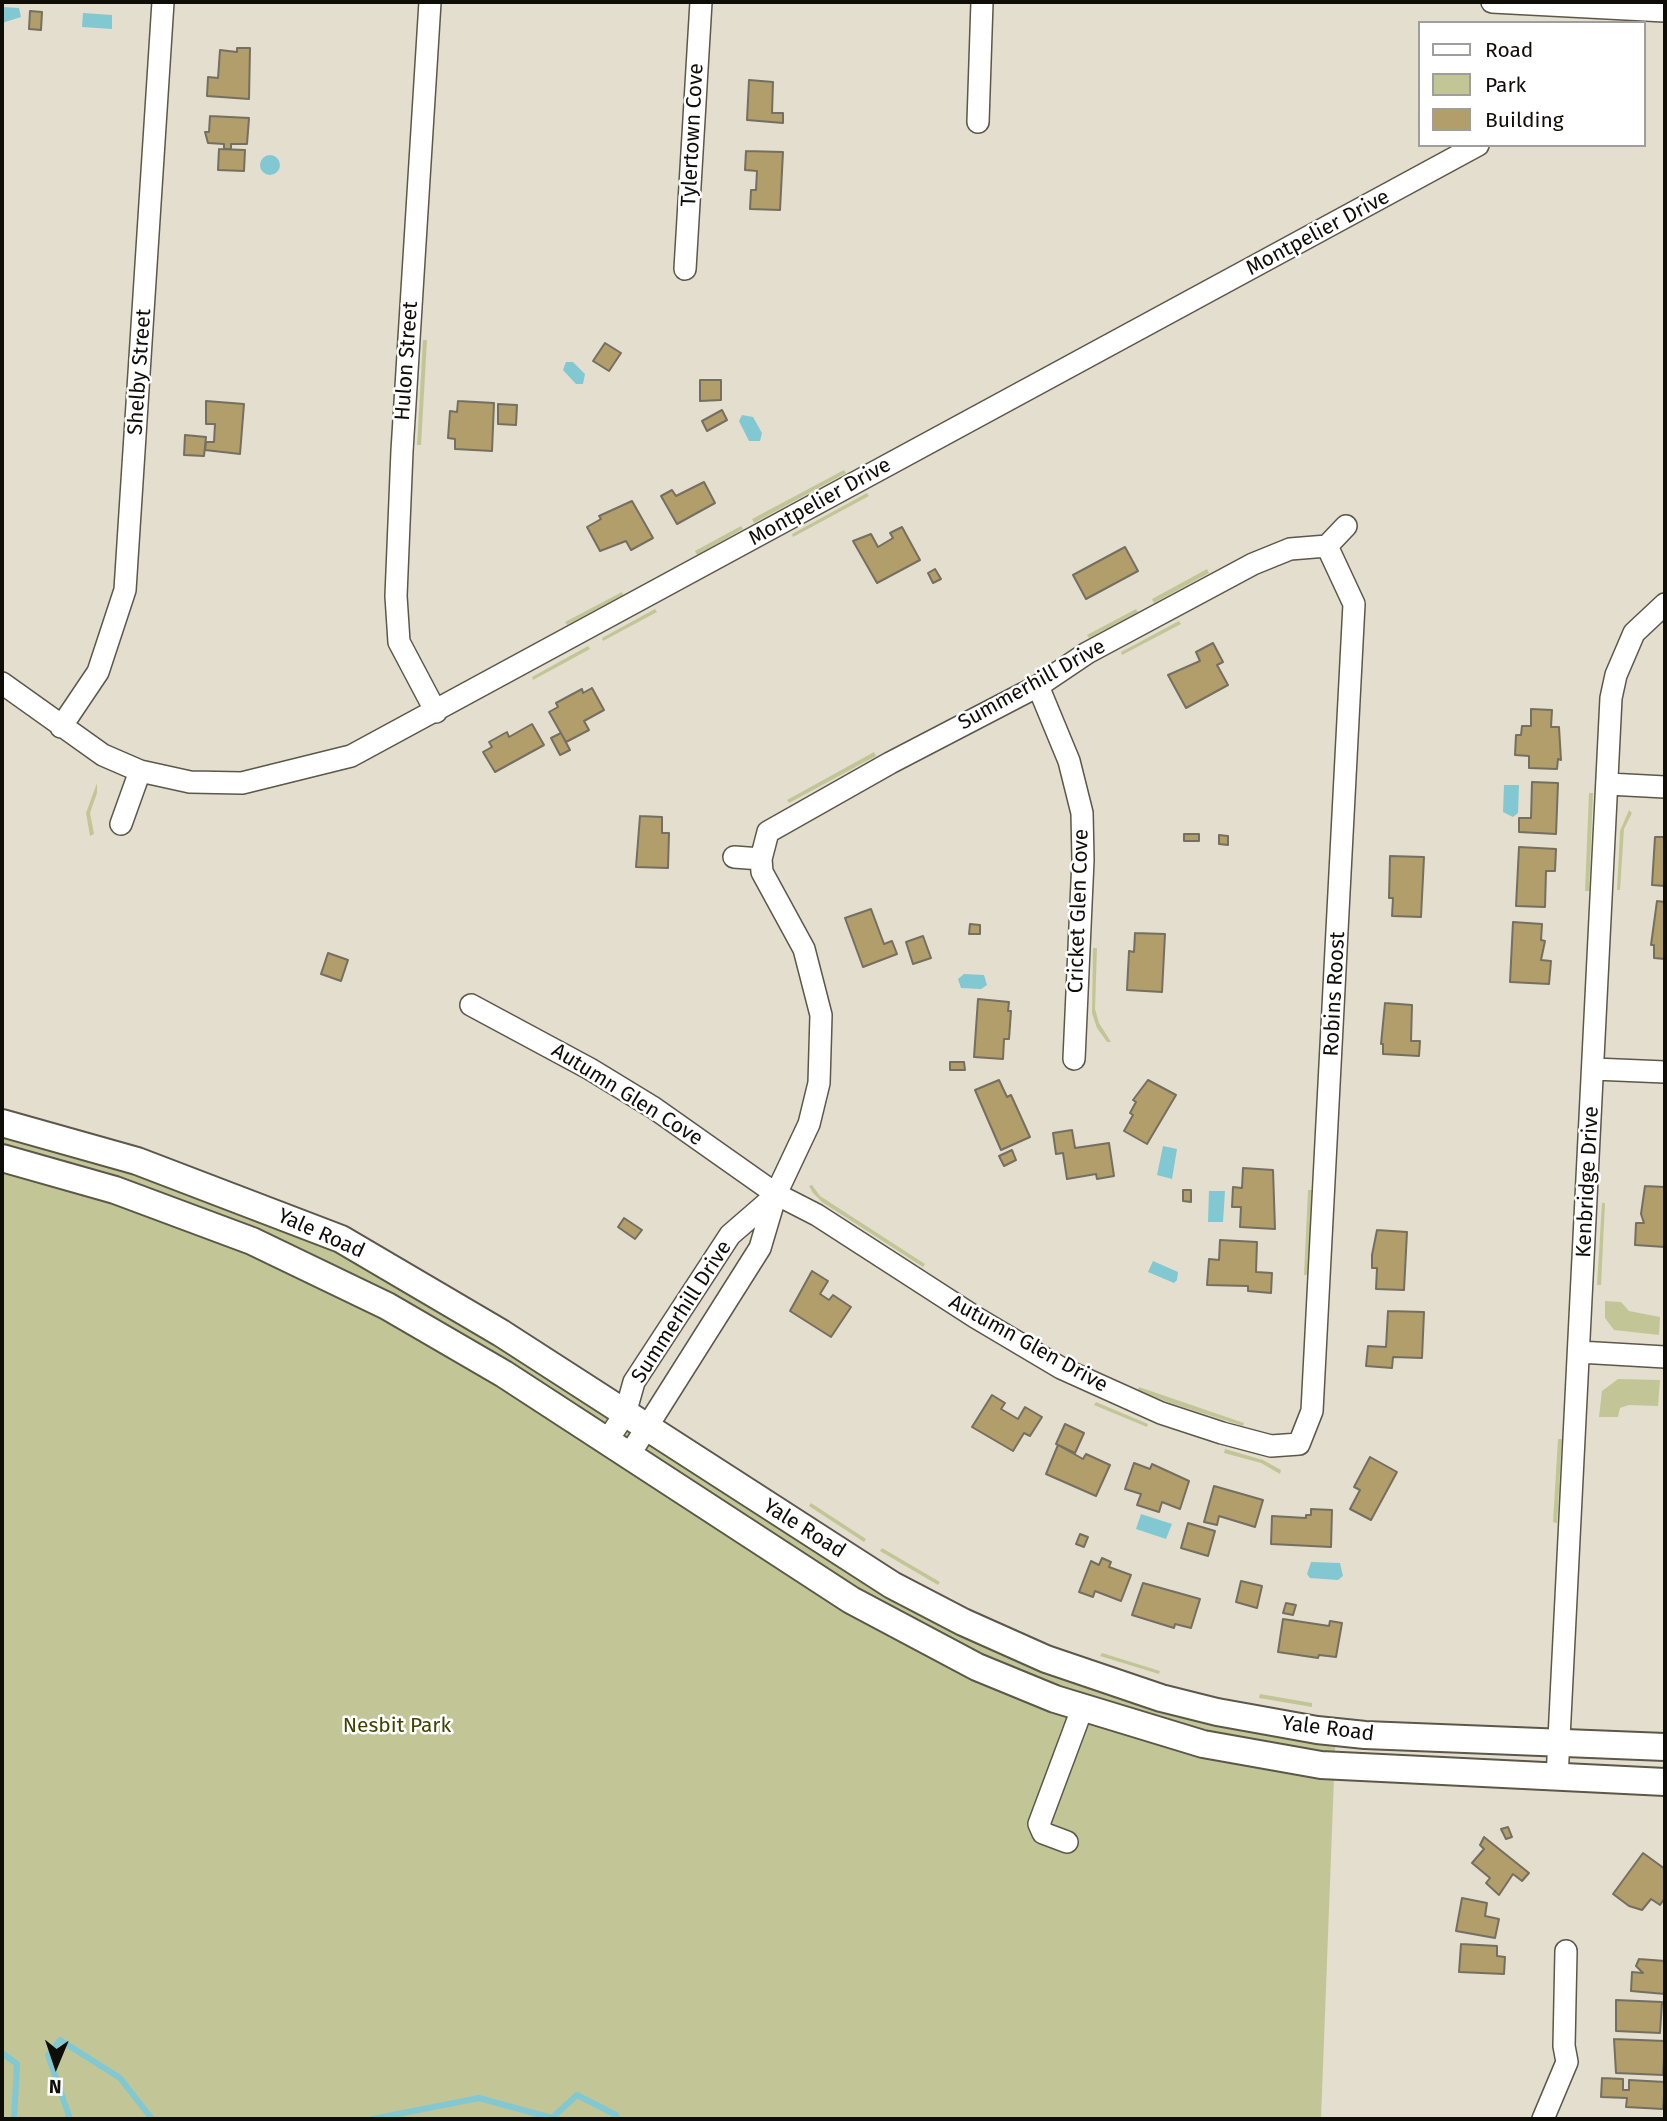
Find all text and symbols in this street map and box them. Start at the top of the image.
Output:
legend [1418,21,1646,147]
text: Road [1485,37,1533,63]
street label: Tylertown Cove [677,63,709,207]
text: Park [1485,72,1526,98]
text: Building [1485,107,1564,133]
street label: Montpelier Drive [1242,185,1394,281]
street label: Hulon Street [390,300,424,422]
street label: Shelby Street [123,308,157,436]
street label: Montpelier Drive [744,452,896,552]
street label: Summerhill Drive [954,634,1110,736]
street label: Cricket Glen Cove [1064,828,1094,994]
street label: Robins Roost [1319,931,1351,1057]
street label: Autumn Glen Cove [547,1038,707,1152]
street label: Kenbridge Drive [1571,1106,1605,1258]
street label: Yale Road [274,1204,368,1264]
street label: Summerhill Drive [627,1236,737,1388]
street label: Autumn Glen Drive [944,1290,1112,1398]
street label: Yale Road [758,1494,850,1564]
street label: Yale Road [1281,1711,1375,1747]
park label: Nesbit Park [343,1713,451,1739]
north arrow [21,2030,91,2100]
text: N [49,2075,62,2098]

